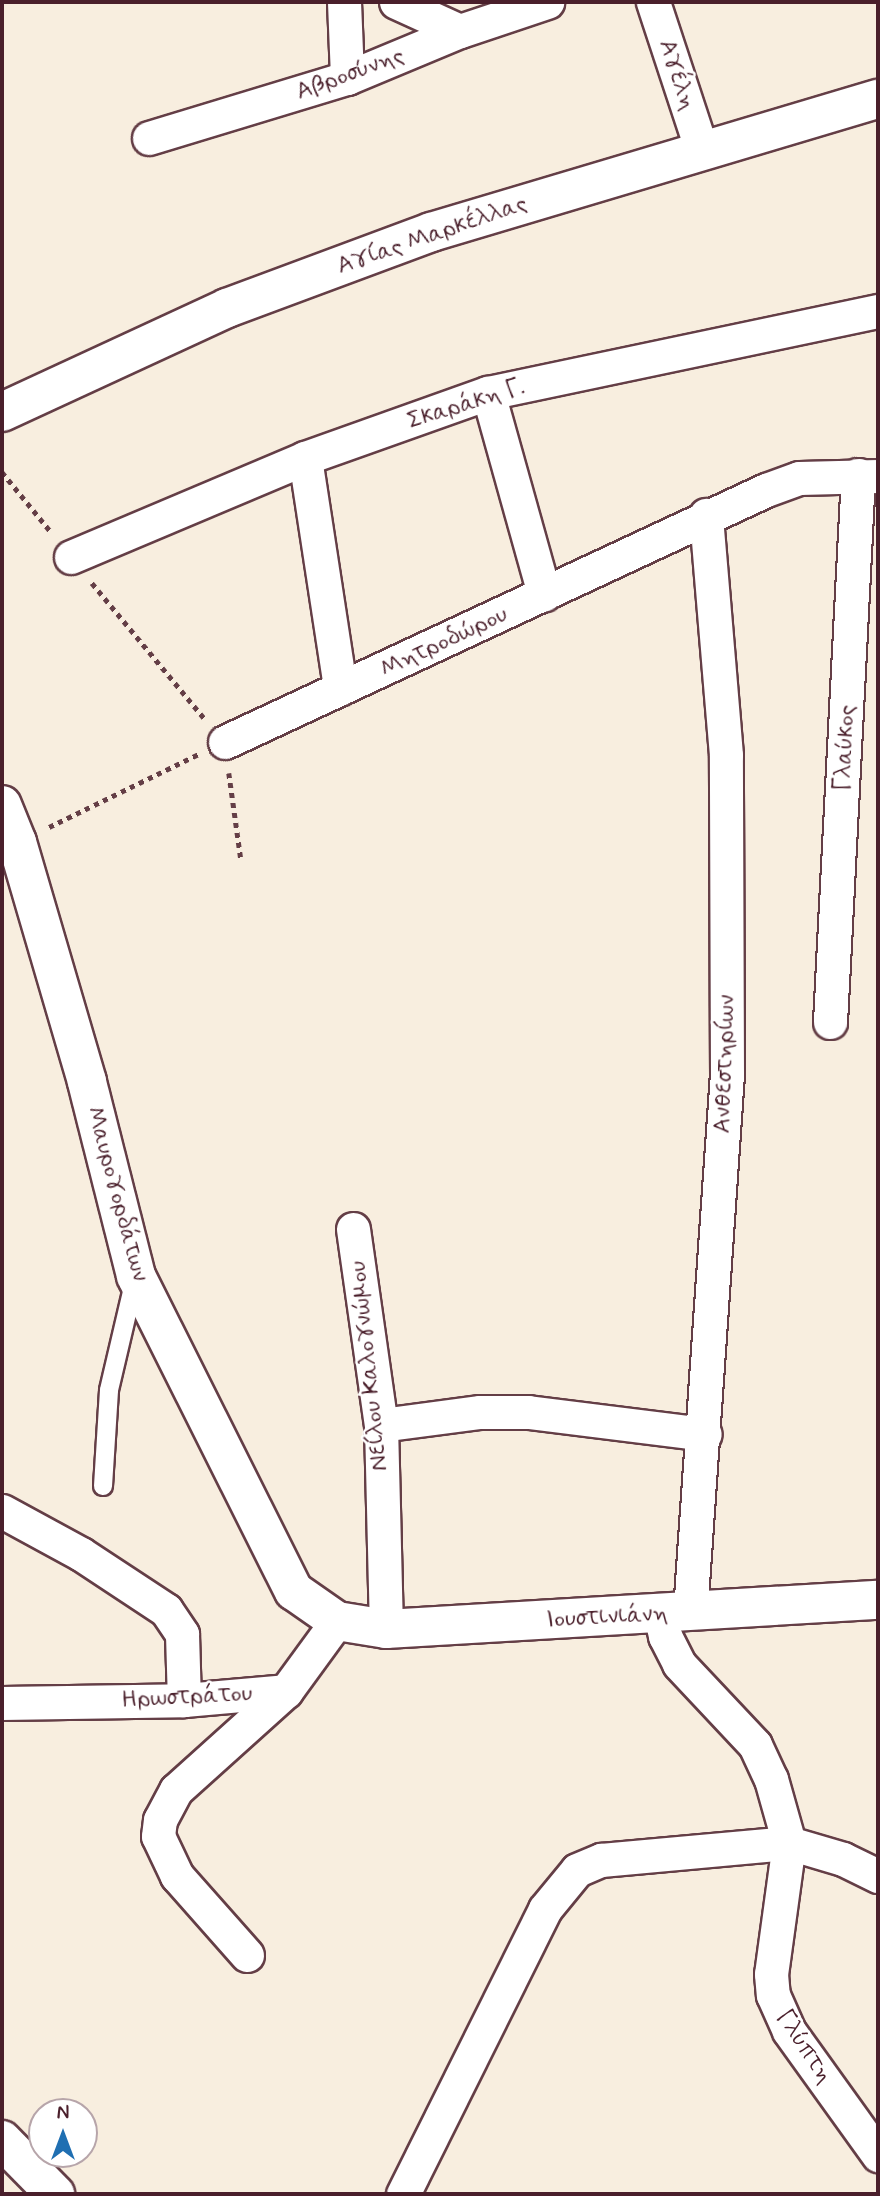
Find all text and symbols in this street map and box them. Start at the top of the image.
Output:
street label: Αγέλη [652,36,702,114]
street label: Αβροσύνης [292,41,408,107]
street label: Αγίας Μαρκέλλας [333,189,531,281]
street label: Σκαράκη Γ. [404,373,528,435]
street label: Μητροδώρου [376,600,512,684]
street label: Γλαύκος [828,704,862,792]
street label: Ανθεστηρίων [708,994,742,1134]
street label: Μαυρογορδάτων [80,1103,154,1285]
street label: Νείλου Καλογνώμου [344,1259,394,1473]
street label: Ιουστινιάνη [545,1599,669,1635]
street label: Ηρωστράτου [121,1679,253,1715]
street label: Γλύπτη [769,2005,839,2089]
north arrow [28,2098,98,2168]
text: N [57,2101,69,2126]

